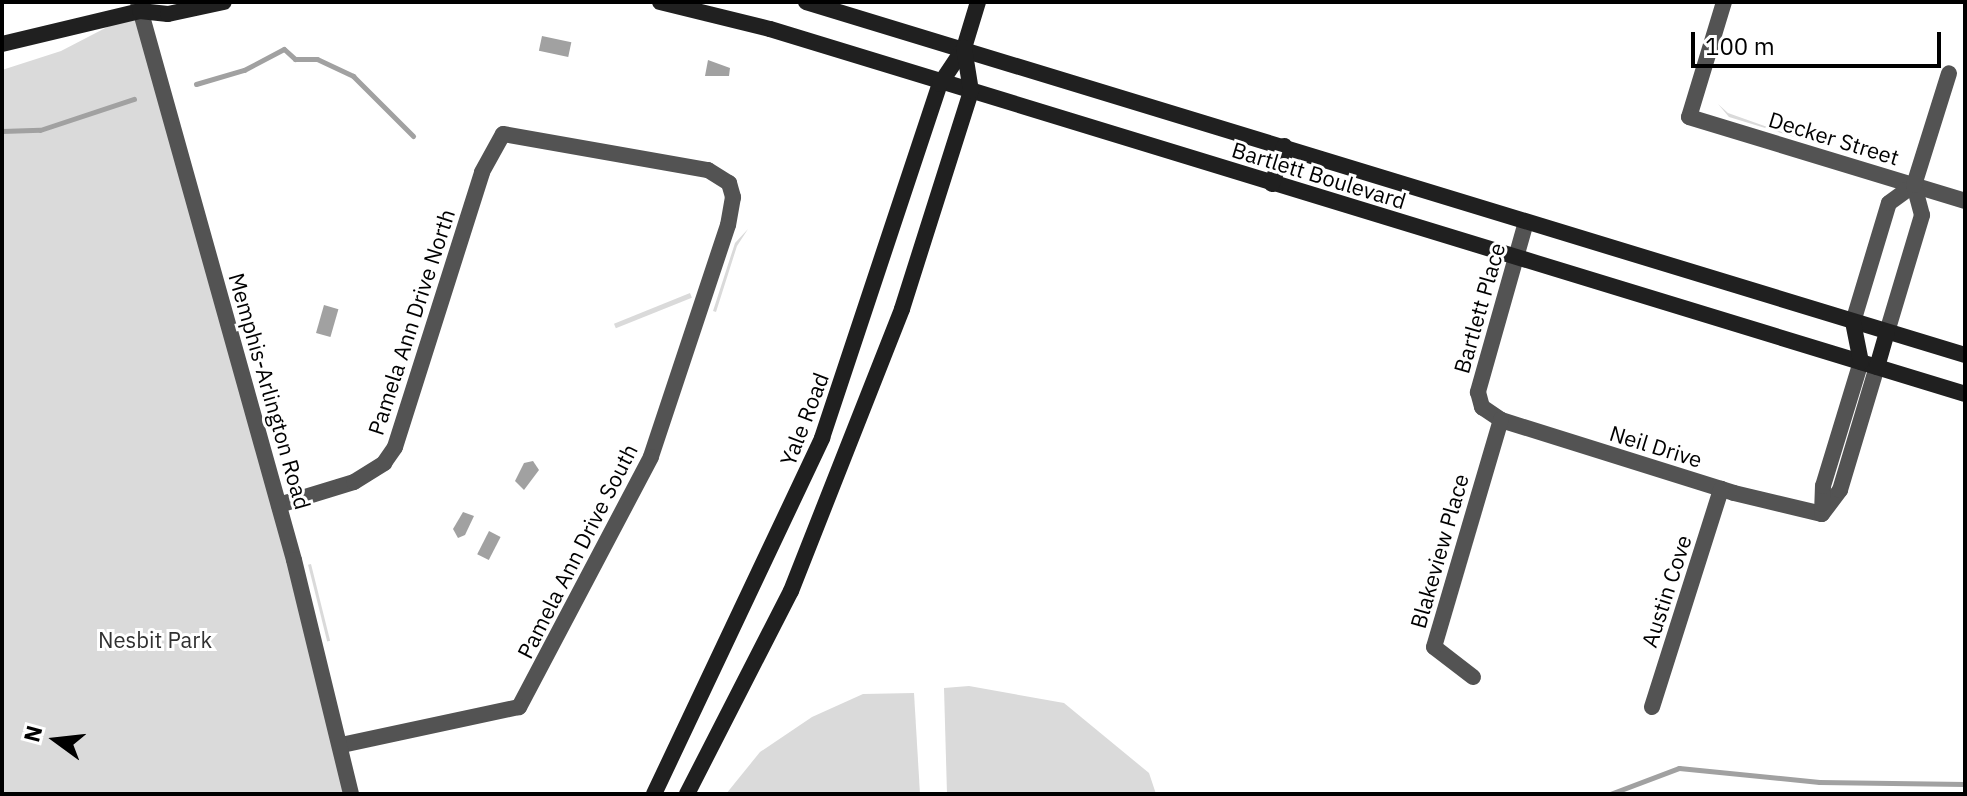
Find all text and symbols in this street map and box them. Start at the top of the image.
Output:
scale bar [1695,16,1945,66]
text: 100 m [1705,30,1775,62]
street label: Decker Street [1766,106,1902,170]
street label: Bartlett Boulevard [1229,136,1409,214]
street label: Pamela Ann Drive North [362,206,460,438]
street label: Bartlett Place [1448,240,1510,376]
street label: Memphis-Arlington Road [224,270,316,512]
street label: Yale Road [774,369,834,469]
street label: Neil Drive [1607,419,1705,473]
street label: Pamela Ann Drive South [511,439,643,663]
street label: Blakeview Place [1404,471,1474,631]
street label: Austin Cove [1635,531,1697,651]
park label: Nesbit Park [98,627,212,653]
north arrow [16,700,96,780]
text: N [16,722,48,745]

